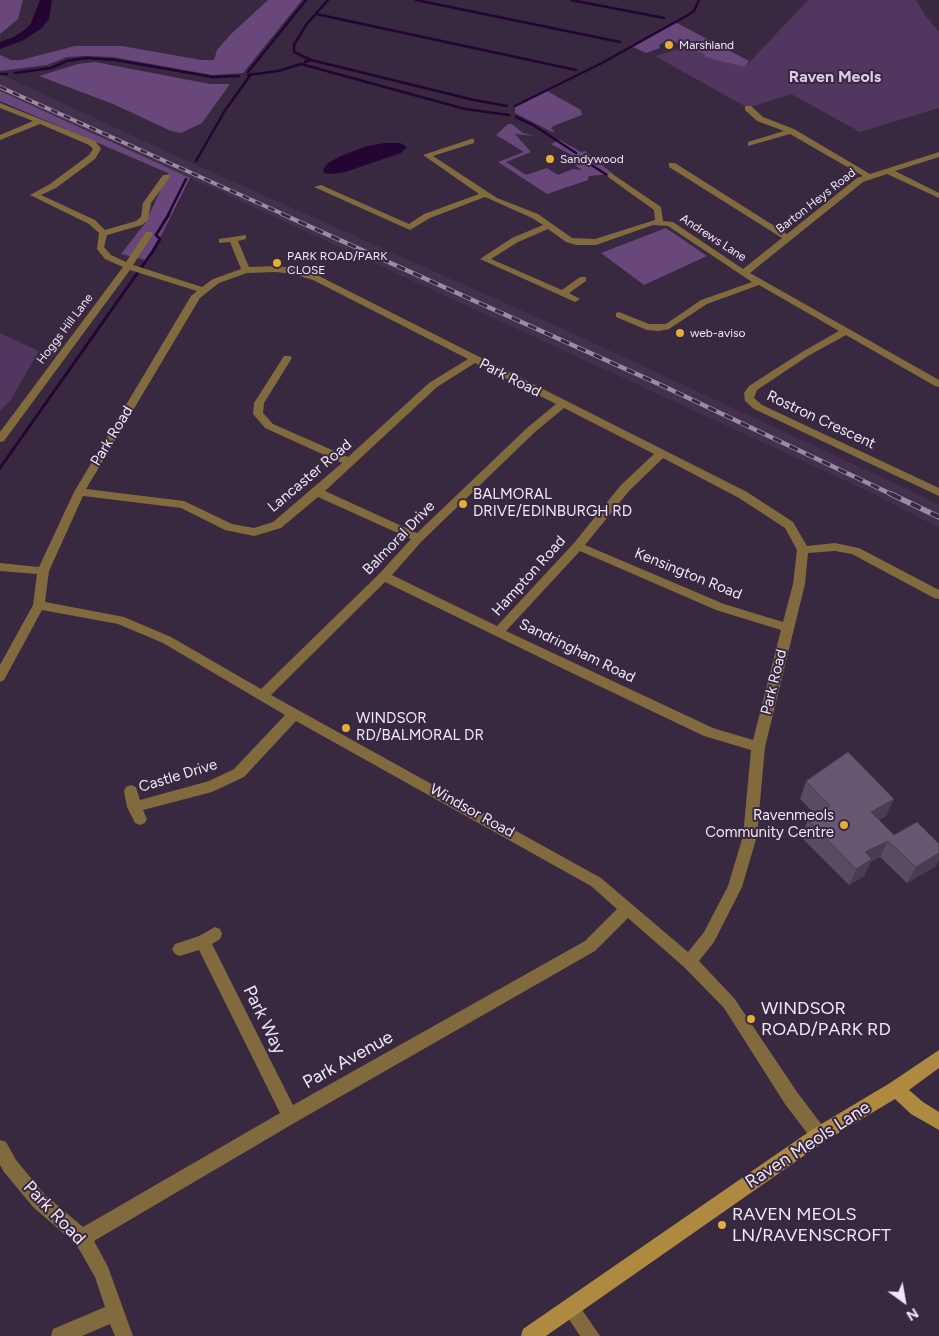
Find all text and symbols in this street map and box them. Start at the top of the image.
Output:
place label: Marshland [679,38,734,52]
marker: Marshland [663,39,675,51]
district label: Raven Meols [789,67,881,87]
place label: Sandywood [560,152,624,166]
marker: Sandywood [544,153,556,165]
street label: Barton Heys Road [774,166,858,236]
street label: Andrews Lane [677,211,749,265]
place label: PARK ROAD/PARK CLOSE [287,249,388,277]
marker: PARK ROAD/PARK CLOSE [271,257,283,269]
street label: Hoggs Hill Lane [34,291,96,367]
place label: web-aviso [690,326,745,340]
marker: web-aviso [674,327,686,339]
street label: Park Road [476,355,544,401]
street label: Rostron Crescent [764,387,878,453]
street label: Park Road [87,403,137,469]
street label: Lancaster Road [264,436,356,516]
place label: BALMORAL DRIVE/EDINBURGH RD [473,486,632,521]
street label: Balmoral Drive [359,497,439,579]
marker: BALMORAL DRIVE/EDINBURGH RD [457,498,469,510]
street label: Hampton Road [488,532,570,620]
street label: Kensington Road [632,544,744,604]
street label: Sandringham Road [516,615,638,687]
street label: Park Road [757,647,791,717]
place label: WINDSOR RD/BALMORAL DR [356,710,484,745]
marker: WINDSOR RD/BALMORAL DR [340,722,352,734]
street label: Castle Drive [137,756,219,796]
street label: Windsor Road [427,780,517,842]
place label: Ravenmeols Community Centre [705,807,834,842]
marker: Ravenmeols Community Centre [838,819,850,831]
street label: Park Way [238,982,290,1058]
place label: WINDSOR ROAD/PARK RD [761,998,891,1040]
marker: WINDSOR ROAD/PARK RD [745,1013,757,1025]
street label: Park Avenue [299,1026,397,1094]
street label: Raven Meols Lane [742,1097,874,1193]
street label: Park Road [18,1177,90,1249]
place label: RAVEN MEOLS LN/RAVENSCROFT [732,1204,891,1246]
marker: RAVEN MEOLS LN/RAVENSCROFT [716,1219,728,1231]
north arrow [879,1276,929,1326]
text: N [903,1304,921,1324]

